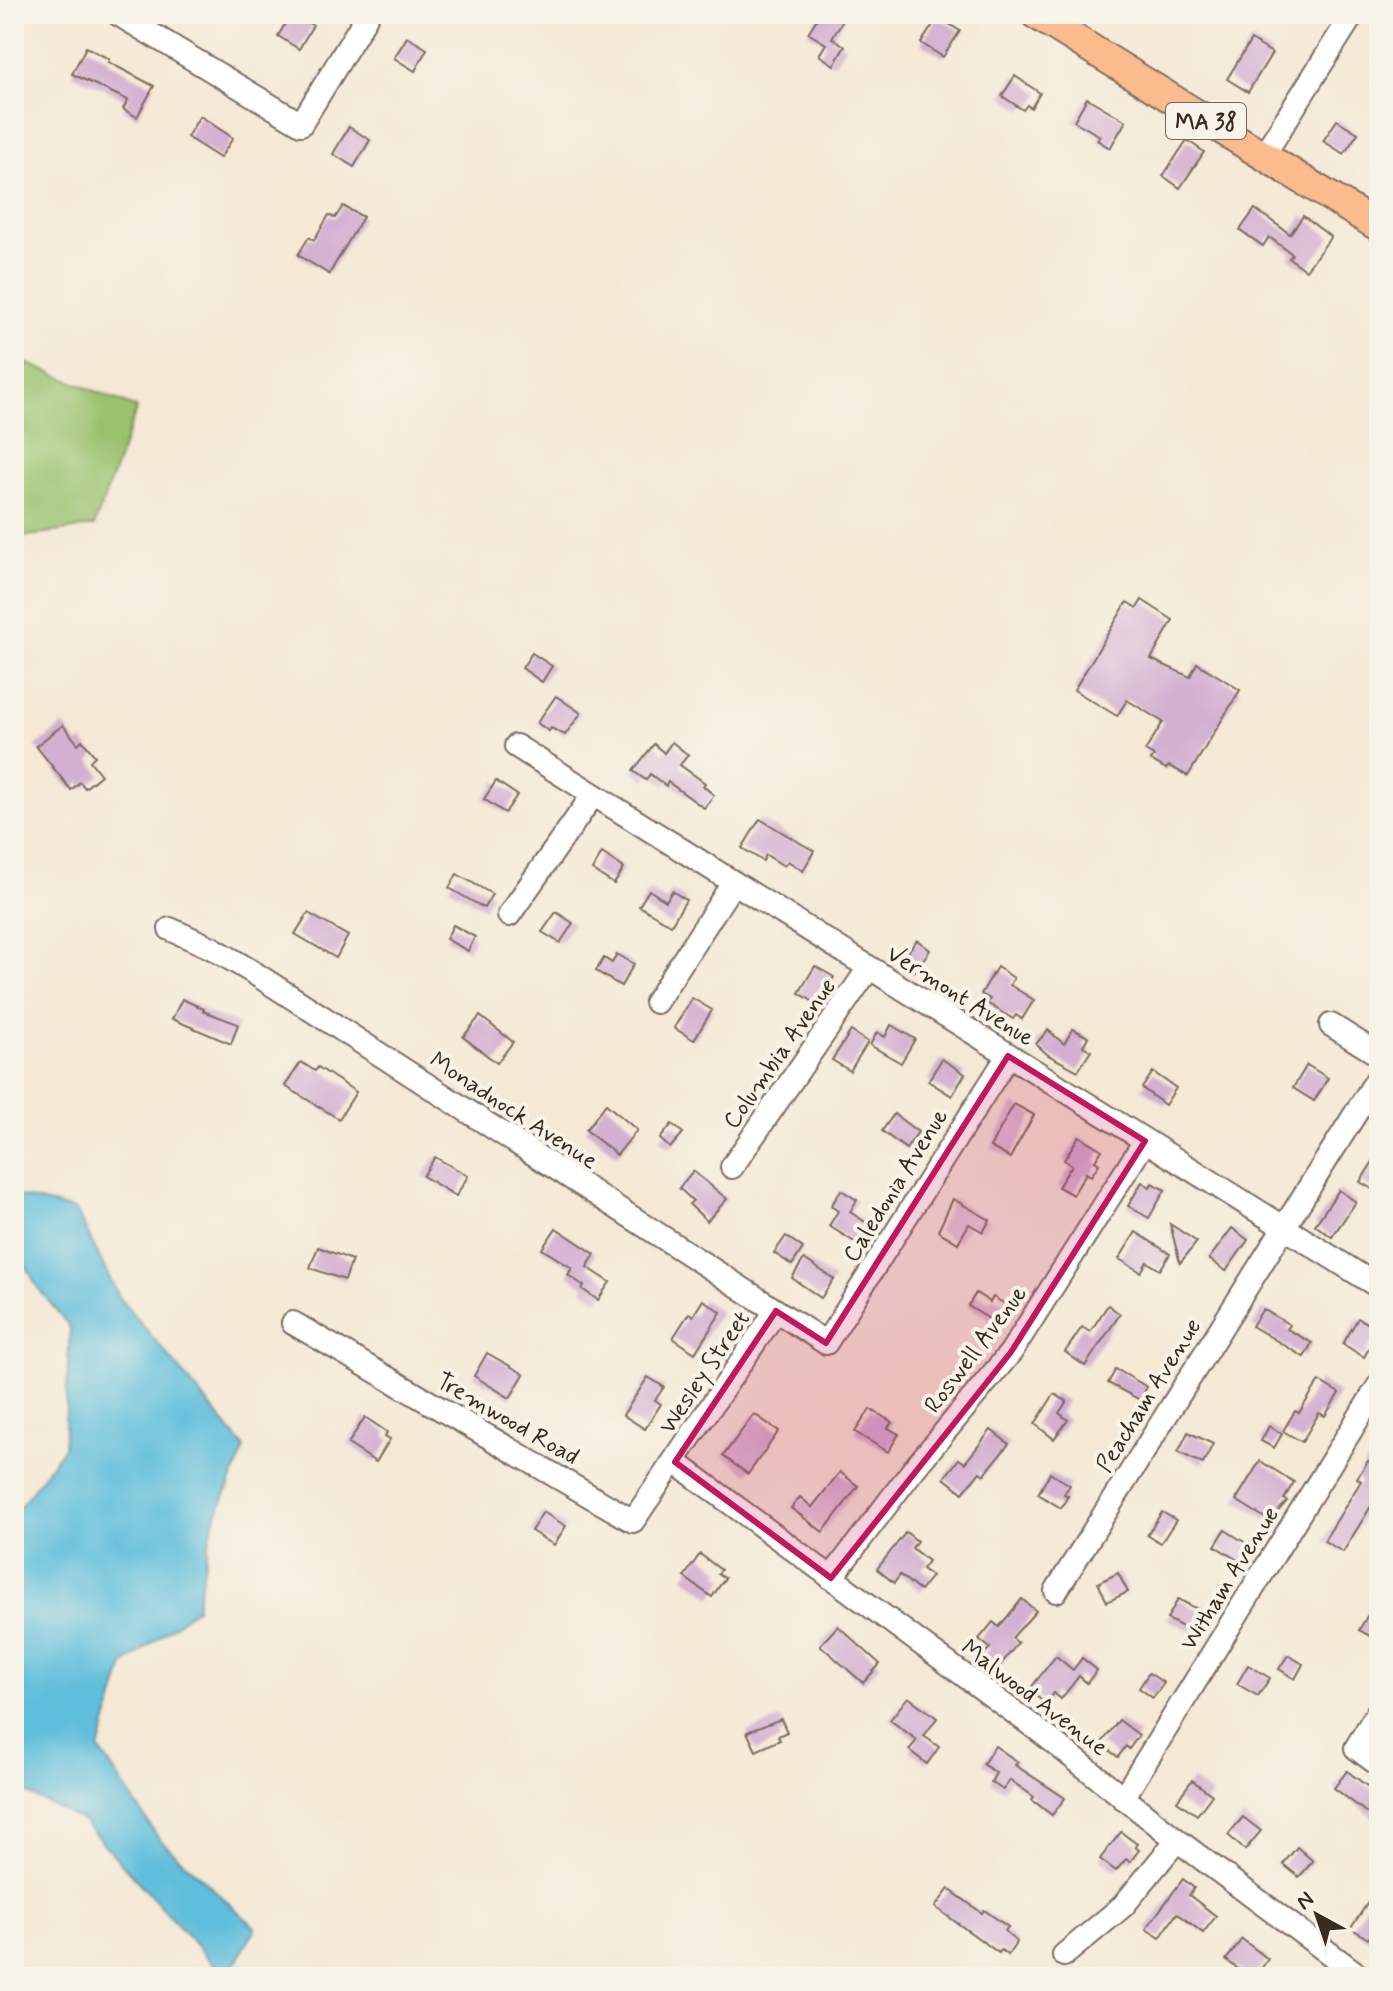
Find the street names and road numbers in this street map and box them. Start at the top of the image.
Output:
road number: MA 38 [1166,103,1246,139]
street label: Vermont Avenue [881,939,1040,1054]
street label: Columbia Avenue [717,972,844,1135]
street label: Monadnock Avenue [423,1045,603,1177]
street label: Caledonia Avenue [837,1103,956,1268]
street label: Roswell Avenue [918,1280,1034,1420]
street label: Wesley Street [653,1305,758,1440]
street label: Peacham Avenue [1090,1313,1209,1479]
street label: Tremwood Road [430,1366,584,1473]
street label: Witham Avenue [1174,1501,1287,1657]
street label: Malwood Avenue [954,1633,1114,1764]

